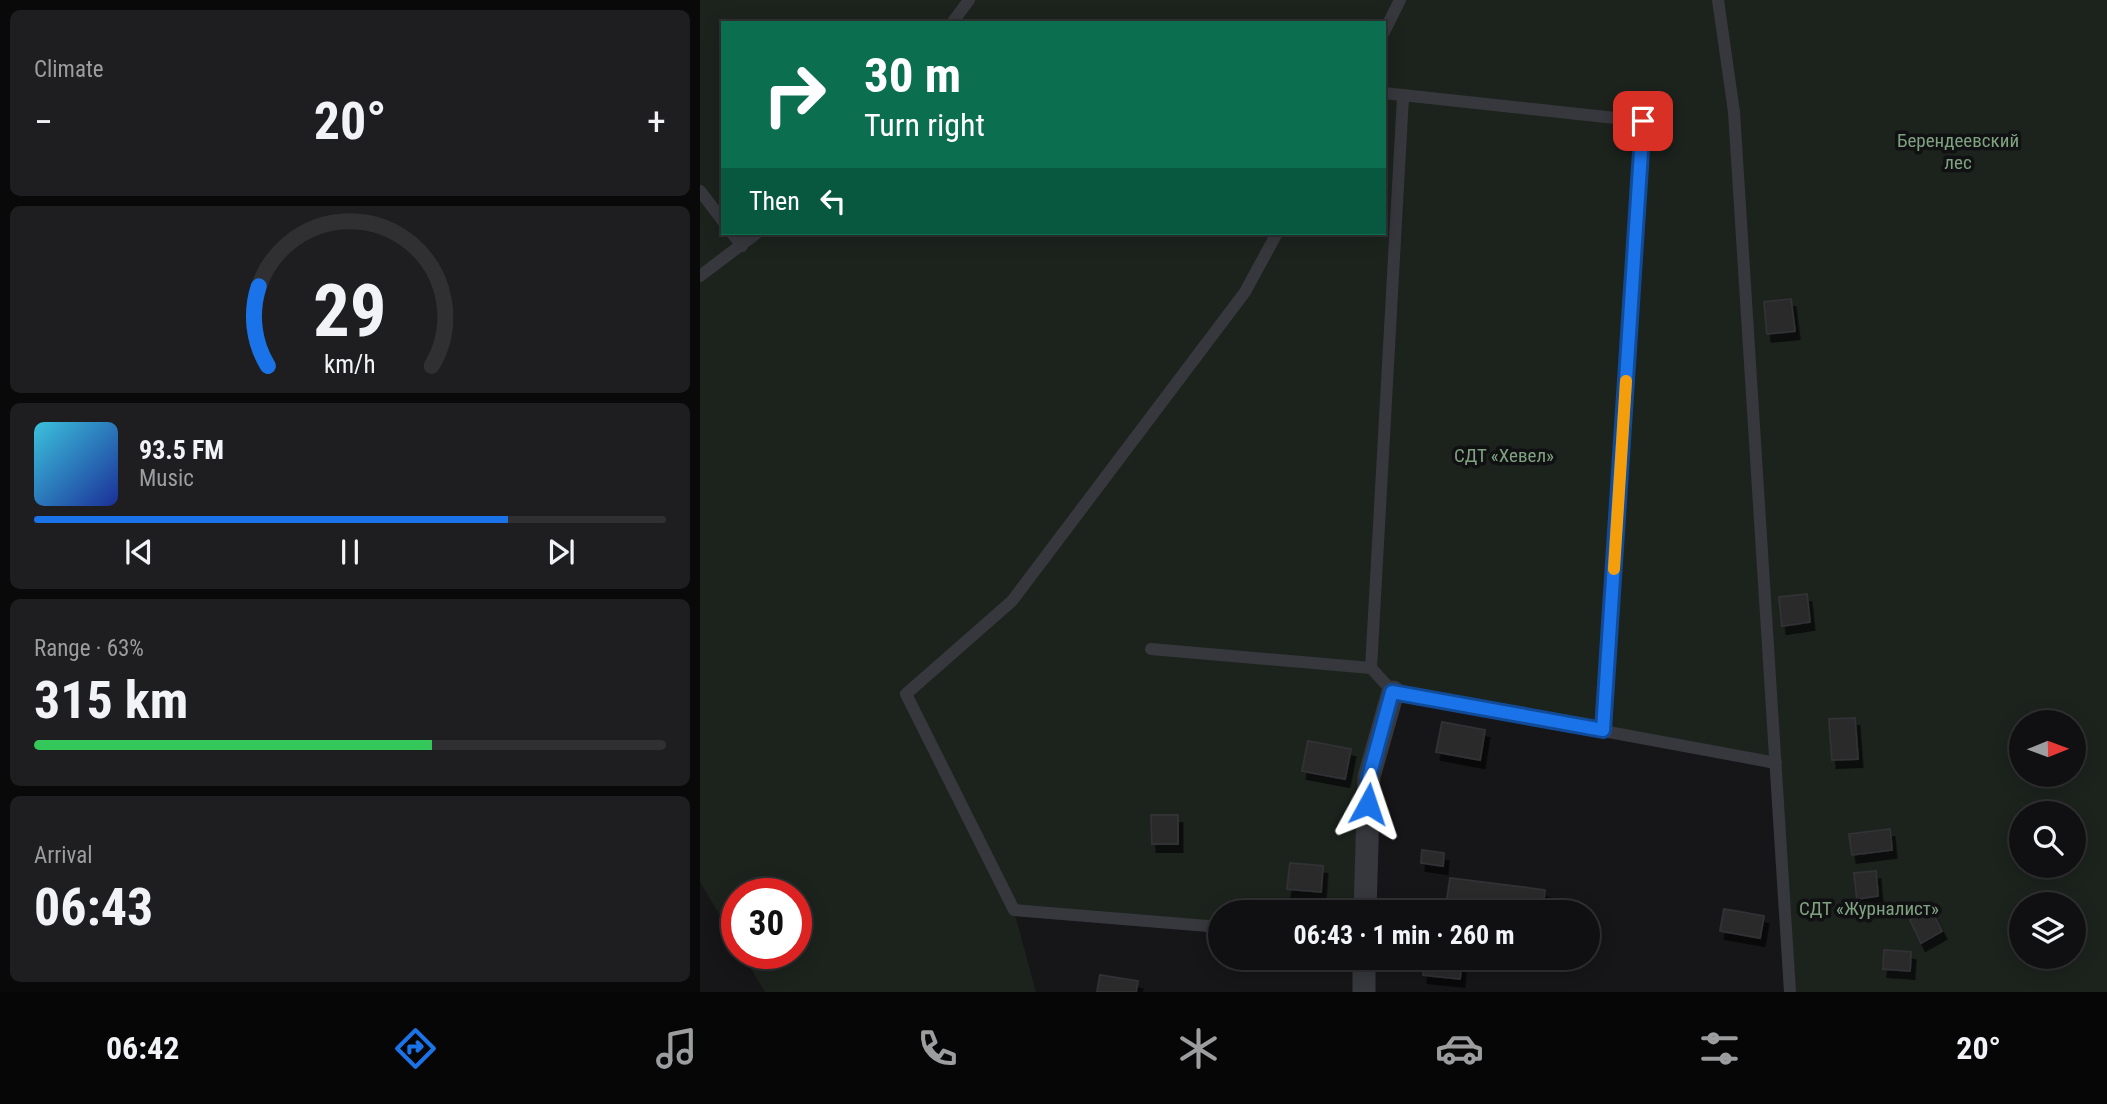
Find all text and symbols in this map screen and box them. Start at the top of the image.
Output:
text: 30 m [864,47,961,104]
icon: right [749,49,840,140]
text: Climate [34,56,104,83]
text: 20° [314,91,386,152]
pin [1613,91,1673,151]
text: − [34,100,53,144]
text: + [647,100,666,144]
icon: arrive [1624,102,1662,140]
text: Turn right [864,106,985,144]
park label: Берендеевский лес [1897,129,2019,174]
icon: left [814,182,852,220]
text: Then [749,186,800,216]
text: 29 [313,268,387,354]
text: km/h [324,349,376,378]
text: 93.5 FM [139,435,224,465]
park label: СДТ «Хевел» [1454,444,1554,467]
text: Music [139,465,194,492]
icon: previous [120,533,158,571]
icon: pause [331,533,369,571]
icon: next [542,533,580,571]
text: Range · 63% [34,635,144,662]
text: 315 km [34,670,188,731]
north arrow [2009,710,2086,788]
map controls [2009,710,2086,969]
position arrow [1331,767,1405,841]
button: search [2009,801,2086,878]
text: Arrival [34,842,93,869]
text: 06:43 [34,877,153,938]
speed limit sign: 30 [721,878,812,969]
button: layers [2009,892,2086,969]
park label: СДТ «Журналист» [1799,897,1939,920]
text: 06:43 · 1 min · 260 m [1294,920,1514,950]
icon: directions [391,1024,440,1073]
icon: music [652,1024,701,1073]
icon: phone [913,1024,962,1073]
icon: climate [1174,1024,1223,1073]
icon: car [1435,1024,1484,1073]
icon: filters [1695,1024,1744,1073]
text: 06:42 [106,1029,179,1067]
text: 20° [1956,1029,2001,1067]

